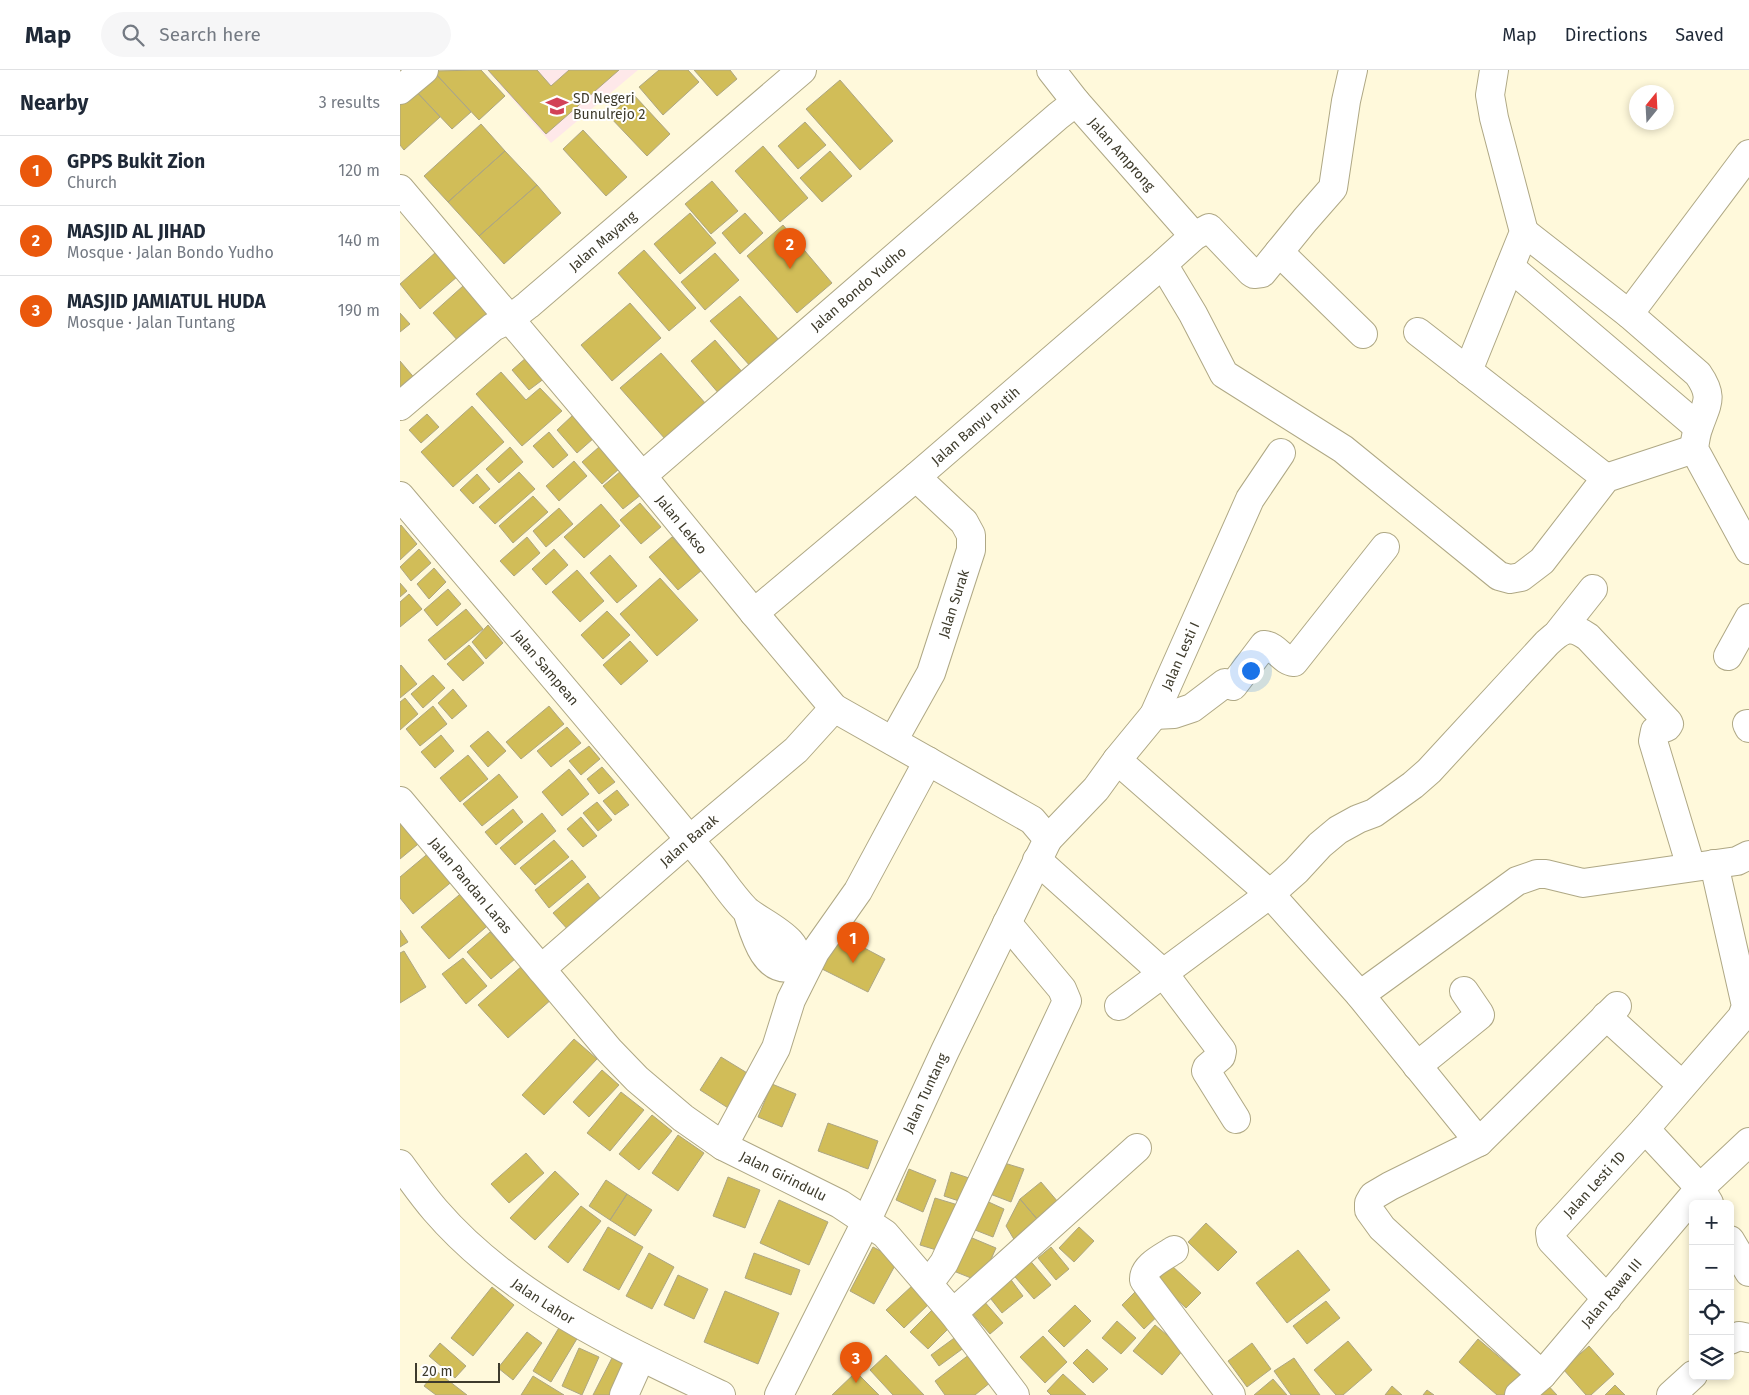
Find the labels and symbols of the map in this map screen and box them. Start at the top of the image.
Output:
north arrow [1629,85,1674,130]
place label: SD Negeri Bunulrejo 2 [573,90,646,123]
school or university icon: SD Negeri Bunulrejo 2 [544,93,570,119]
street label: Jalan Amprong [1085,114,1159,195]
street label: Jalan Mayang [566,207,641,275]
pin: 2 [774,228,806,269]
street label: Jalan Bondo Yudho [807,243,910,335]
street label: Jalan Banyu Putih [928,383,1024,469]
street label: Jalan Lekso [652,492,710,558]
street label: Jalan Surak [935,567,973,640]
street label: Jalan Lesti I [1158,619,1203,693]
street label: Jalan Sampean [508,626,582,709]
your location [1238,658,1264,684]
street label: Jalan Barak [657,811,722,870]
street label: Jalan Pandan Laras [425,834,516,937]
pin: 1 [837,922,869,963]
street label: Jalan Tuntang [899,1050,952,1136]
street label: Jalan Girindulu [737,1148,829,1205]
street label: Jalan Lesti 1D [1560,1148,1629,1222]
street label: Jalan Rawa III [1578,1255,1646,1331]
street label: Jalan Lahor [508,1275,578,1329]
pin: 3 [840,1342,872,1383]
scale bar [415,1360,500,1383]

